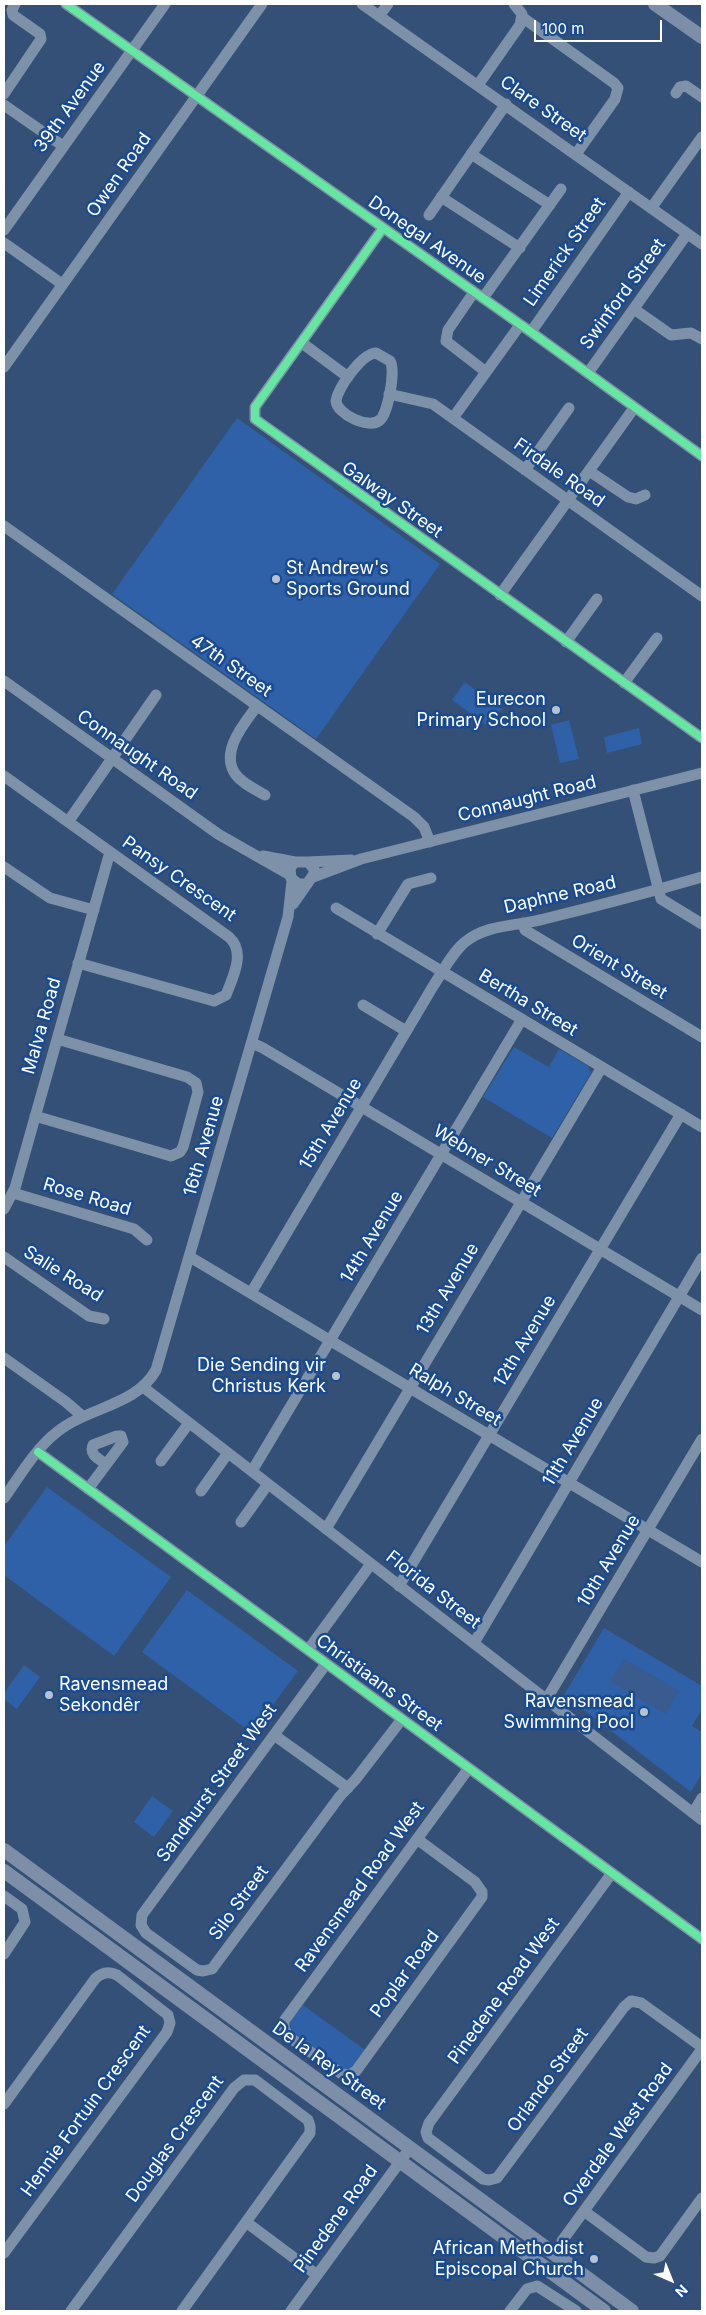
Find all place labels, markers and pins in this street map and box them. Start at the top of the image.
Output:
place label: St Andrew's Sports Ground [286,558,410,600]
marker: St Andrew's Sports Ground [270,573,282,585]
place label: Eurecon Primary School [417,689,546,732]
marker: Eurecon Primary School [550,704,562,716]
place label: Die Sending vir Christus Kerk [197,1355,326,1398]
marker: Die Sending vir Christus Kerk [330,1370,342,1382]
place label: Ravensmead Sekondêr [59,1674,168,1716]
marker: Ravensmead Sekondêr [43,1689,55,1701]
place label: Ravensmead Swimming Pool [503,1691,634,1734]
marker: Ravensmead Swimming Pool [638,1706,650,1718]
place label: African Methodist Episcopal Church [432,2238,584,2280]
marker: African Methodist Episcopal Church [588,2253,600,2265]

